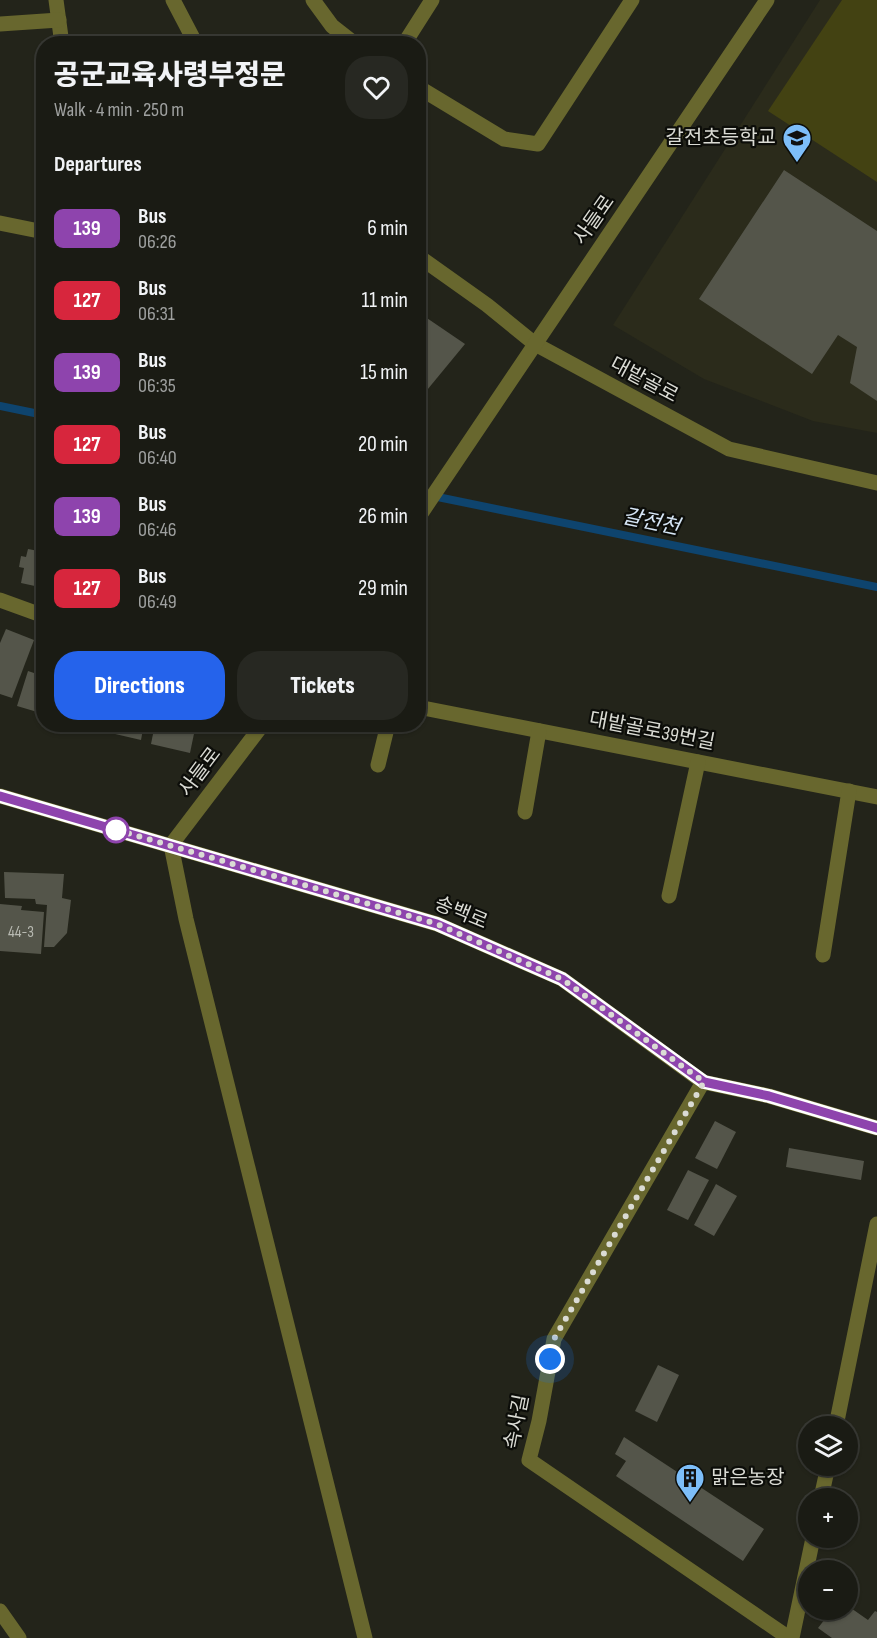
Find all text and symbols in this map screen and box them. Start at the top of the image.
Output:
button: heart [345,56,408,119]
text: 공군교육사령부정문 [54,59,286,92]
text: Walk · 4 min · 250 m [54,98,184,122]
school or university icon: 갈전초등학교 [781,122,813,164]
place label: 갈전초등학교 [666,126,776,150]
text: Departures [54,151,142,178]
street label: 사들로 [568,191,620,249]
text: Bus [138,203,167,230]
text: 6 min [367,215,408,242]
text: 139 [73,216,101,241]
text: 06:26 [138,230,176,254]
text: Bus [138,275,167,302]
text: 11 min [361,287,408,314]
text: 127 [74,288,100,313]
text: 06:31 [138,302,175,326]
text: Bus [138,347,167,374]
street label: 대밭골로 [606,352,682,408]
text: 15 min [360,359,408,386]
text: 139 [73,360,101,385]
text: 06:35 [138,374,176,398]
text: Bus [138,419,167,446]
text: 20 min [358,431,408,458]
text: 127 [74,432,100,457]
text: 06:40 [138,446,177,470]
text: Bus [138,491,167,518]
text: 26 min [358,503,408,530]
text: 139 [73,504,101,529]
water label: 갈전천 [620,504,685,541]
text: 06:46 [138,518,177,542]
text: Bus [138,563,167,590]
text: 29 min [358,575,408,602]
text: 127 [74,576,100,601]
text: 06:49 [138,590,177,614]
button: Directions [54,651,225,720]
button: Tickets [237,651,408,720]
street label: 대밭골로39번길 [587,707,717,755]
street label: 사들로 [174,743,226,801]
unlabelled marker [103,817,129,843]
street label: 송백로 [431,892,491,934]
house number: 44-3 [8,923,34,942]
your location [535,1344,565,1374]
street label: 속사길 [500,1393,534,1451]
map controls [798,1416,858,1620]
button: layers [798,1416,858,1476]
building icon: 맑은농장 [674,1462,706,1504]
place label: 맑은농장 [711,1466,785,1490]
button: + [798,1488,858,1548]
button: − [798,1560,858,1620]

